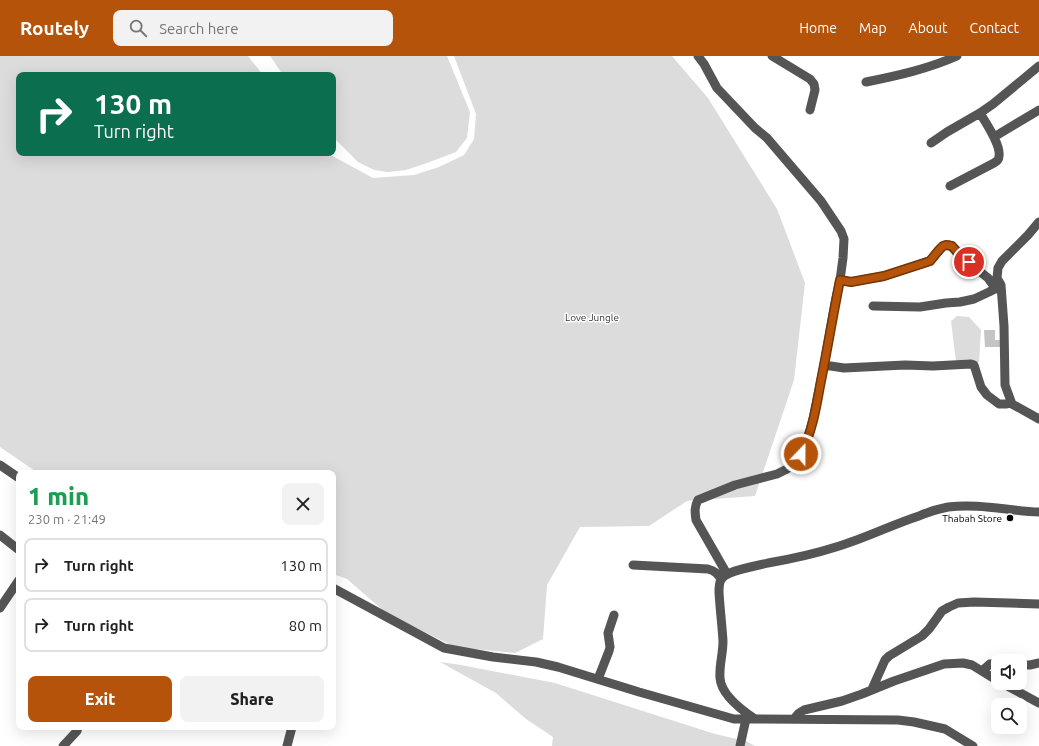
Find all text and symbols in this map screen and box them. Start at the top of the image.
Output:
search box [113,10,393,46]
text: Routely [20,17,89,39]
icon: search [127,17,149,39]
text: Search here [159,20,238,37]
text: Home [799,20,837,36]
text: Map [859,20,887,36]
text: About [909,20,948,36]
text: Contact [970,20,1019,36]
icon: right [28,88,80,140]
text: 130 m [94,88,172,119]
text: Turn right [94,121,174,141]
pin [952,245,986,279]
icon: arrive [958,251,980,273]
park label: Love Jungle [565,312,619,323]
position arrow [780,433,822,475]
text: 1 min [28,483,89,510]
button: close [282,483,324,525]
text: 230 m · 21:49 [28,512,106,526]
place label: Thabah Store [942,513,1002,524]
marker: Thabah Store [1005,513,1015,523]
icon: right [30,554,52,576]
text: Turn right [64,557,134,574]
text: 130 m [280,557,322,574]
icon: right [30,614,52,636]
text: Turn right [64,617,134,634]
text: 80 m [289,617,322,634]
map controls [991,654,1027,734]
button: sound [991,654,1027,690]
button: Exit [28,676,172,722]
button: Share [180,676,324,722]
button: search [991,698,1027,734]

